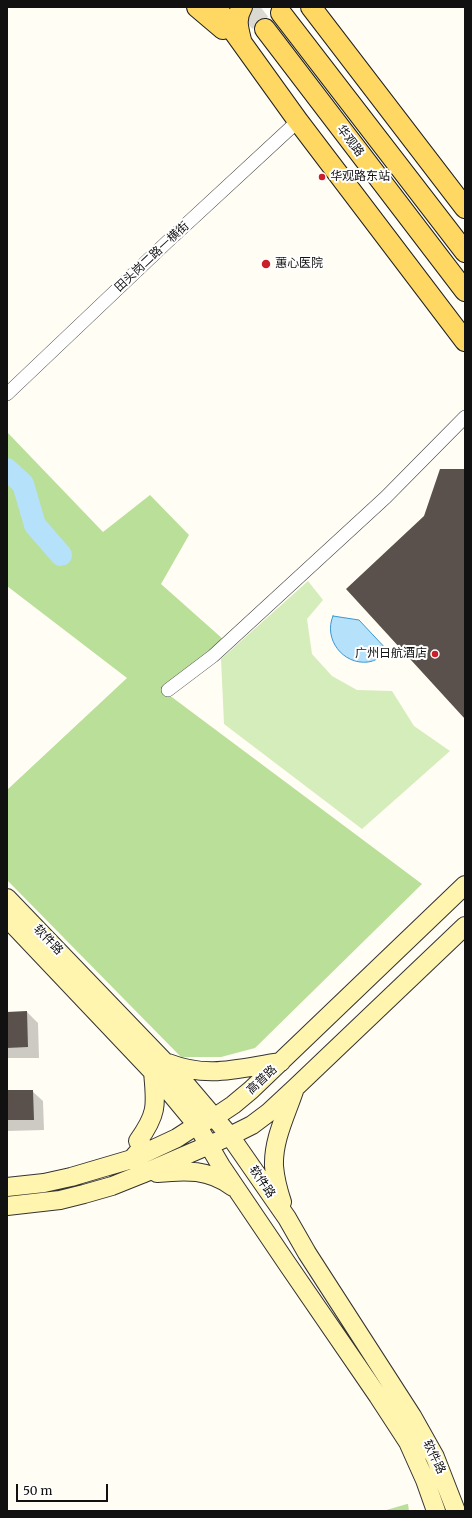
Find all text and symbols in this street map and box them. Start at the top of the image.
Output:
street label: 华观路 [333,122,367,160]
place label: 华观路东站 [330,170,390,184]
marker: 华观路东站 [317,172,327,182]
street label: 田头岗二路一横街 [112,219,192,295]
place label: 蕙心医院 [275,257,323,271]
marker: 蕙心医院 [260,258,272,270]
place label: 广州日航酒店 [355,647,427,661]
marker: 广州日航酒店 [430,649,440,659]
street label: 软件路 [30,922,66,958]
street label: 高普路 [244,1062,280,1098]
street label: 软件路 [246,1163,278,1201]
street label: 软件路 [420,1438,448,1476]
scale bar [18,1476,110,1502]
text: 50 m [23,1483,52,1498]

